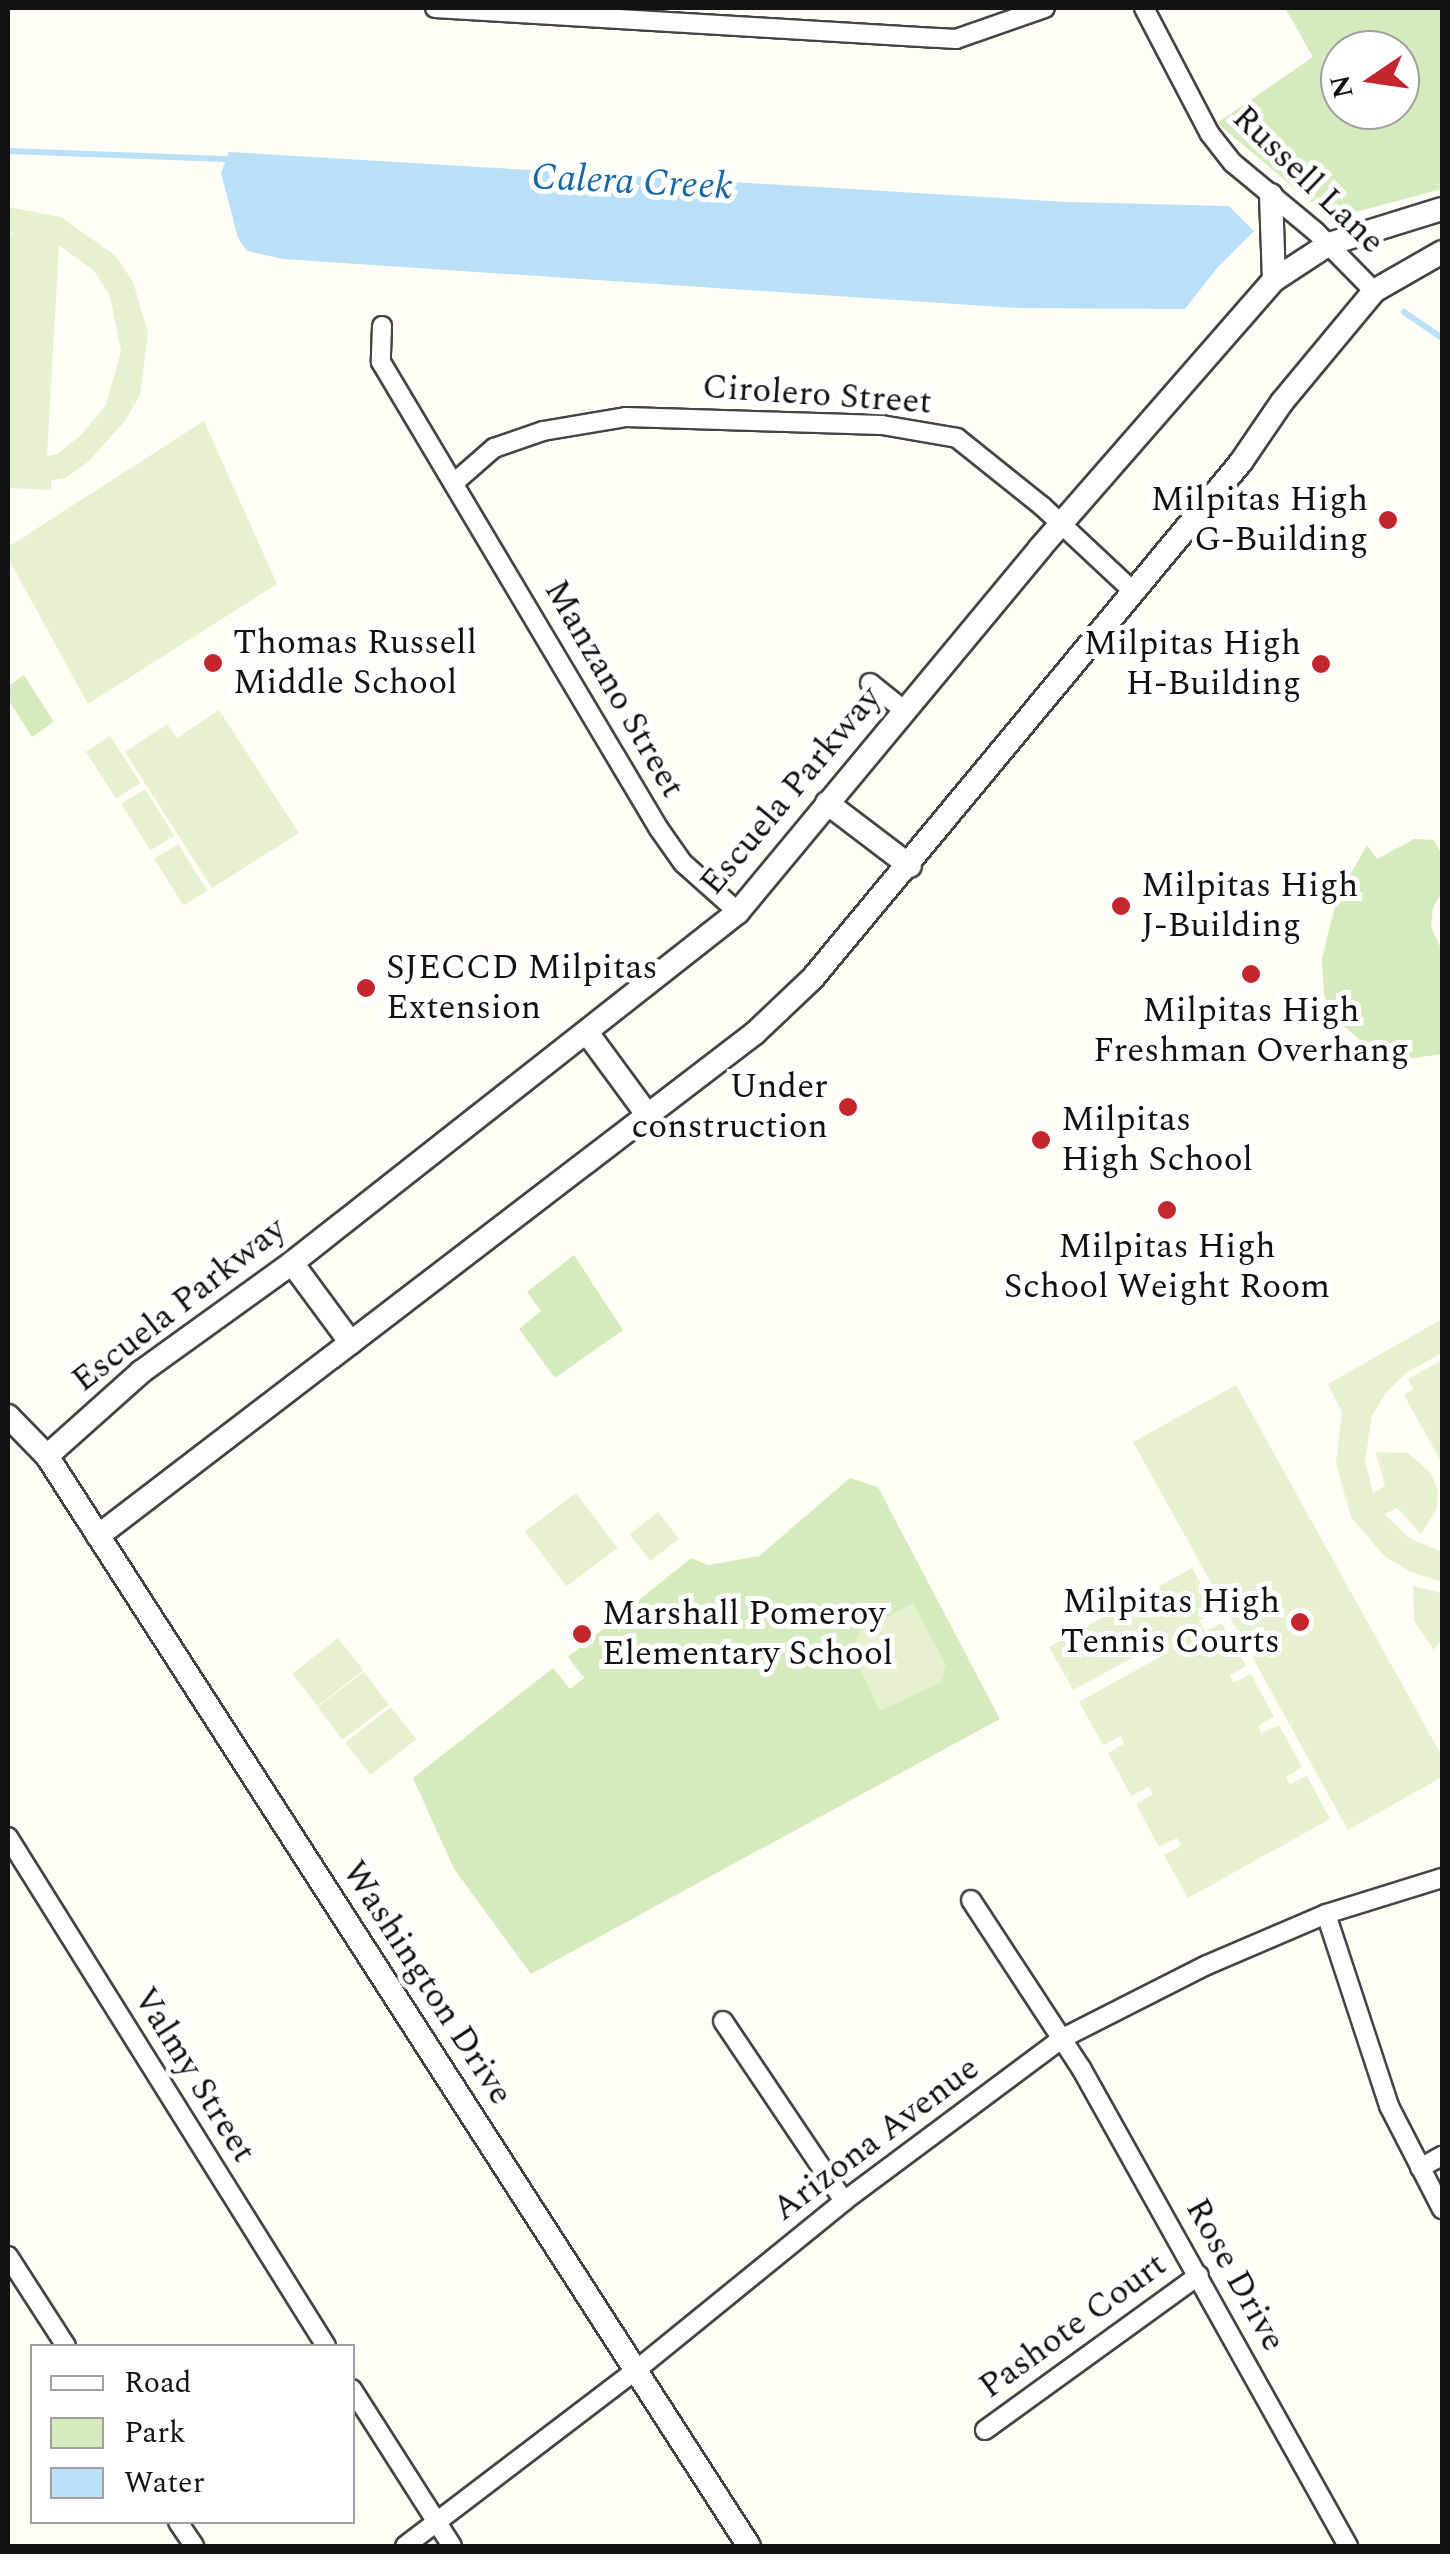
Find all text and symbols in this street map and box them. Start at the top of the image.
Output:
north arrow [1320,30,1420,130]
text: N [1319,70,1366,102]
street label: Russell Lane [1223,97,1393,263]
water label: Calera Creek [530,155,734,211]
street label: Cirolero Street [701,366,933,424]
place label: Milpitas High G-Building [1151,479,1368,561]
marker: Milpitas High G-Building [1377,509,1399,531]
street label: Manzano Street [535,573,693,805]
place label: Thomas Russell Middle School [233,622,477,704]
place label: Milpitas High H-Building [1084,623,1301,705]
marker: Thomas Russell Middle School [202,652,224,674]
marker: Milpitas High H-Building [1310,653,1332,675]
street label: Escuela Parkway [691,678,891,904]
place label: Milpitas High J-Building [1141,865,1358,947]
marker: Milpitas High J-Building [1110,895,1132,917]
place label: SJECCD Milpitas Extension [386,947,658,1029]
marker: Milpitas High Freshman Overhang [1240,963,1262,985]
marker: SJECCD Milpitas Extension [355,977,377,999]
place label: Milpitas High Freshman Overhang [1093,990,1409,1072]
place label: Under construction [632,1066,828,1148]
marker: Under construction [837,1096,859,1118]
place label: Milpitas High School [1061,1099,1253,1181]
marker: Milpitas High School [1030,1129,1052,1151]
marker: Milpitas High School Weight Room [1156,1199,1178,1221]
street label: Escuela Parkway [64,1209,294,1401]
place label: Milpitas High School Weight Room [1004,1226,1330,1308]
place label: Milpitas High Tennis Courts [1060,1581,1280,1663]
place label: Marshall Pomeroy Elementary School [602,1593,893,1675]
marker: Milpitas High Tennis Courts [1289,1611,1311,1633]
marker: Marshall Pomeroy Elementary School [571,1623,593,1645]
street label: Washington Drive [332,1853,522,2113]
street label: Valmy Street [124,1980,264,2170]
street label: Arizona Avenue [764,2048,988,2230]
street label: Rose Drive [1176,2191,1294,2359]
street label: Pashote Court [971,2244,1175,2408]
legend [30,2344,355,2524]
text: Road [124,2360,192,2406]
text: Park [124,2410,186,2456]
text: Water [124,2460,205,2506]

